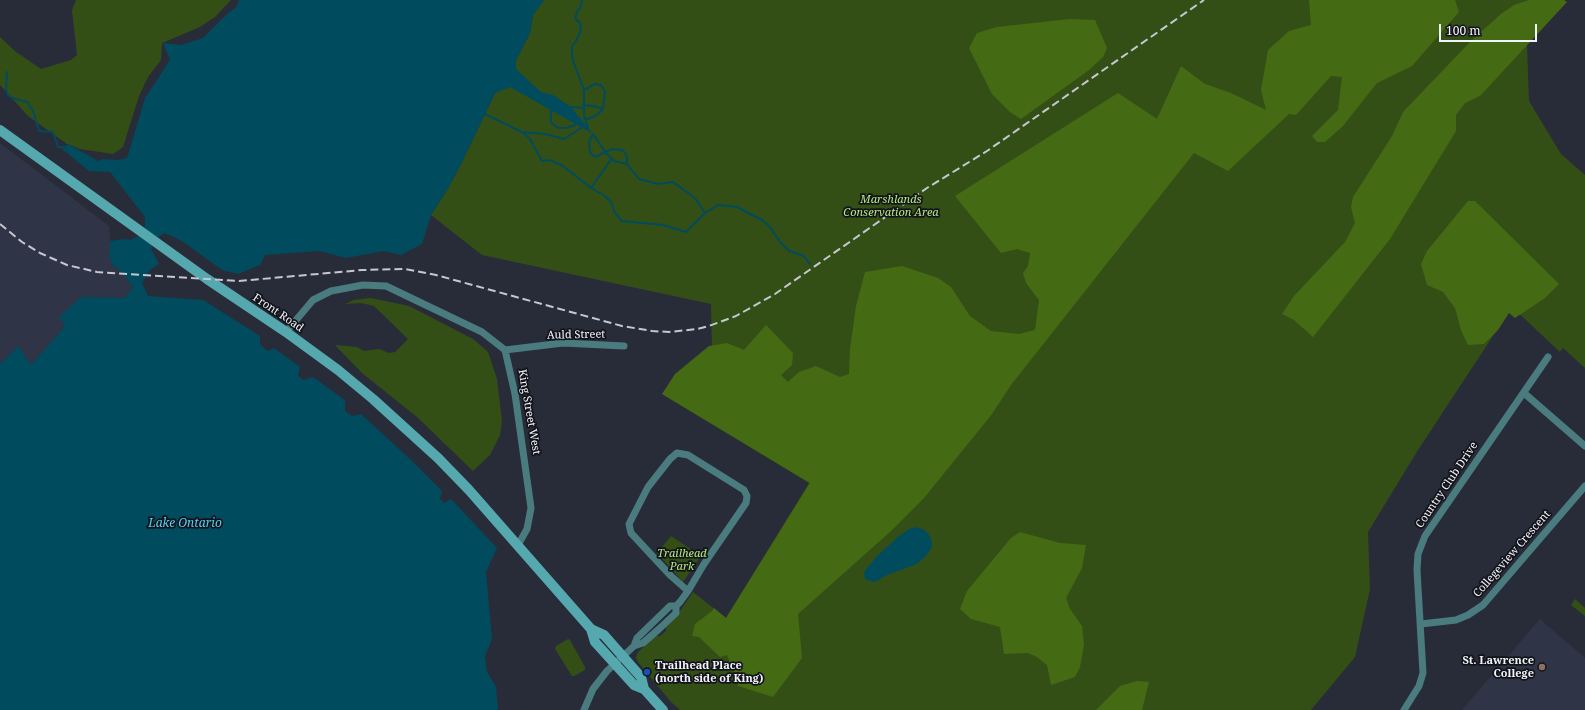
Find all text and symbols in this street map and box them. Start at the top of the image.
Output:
scale bar [1441,16,1539,42]
text: 100 m [1446,22,1481,39]
park label: Marshlands Conservation Area [843,193,939,219]
street label: Front Road [250,291,306,335]
street label: Auld Street [547,328,605,342]
street label: King Street West [515,368,543,456]
street label: Country Club Drive [1413,439,1481,531]
street label: Collegeview Crescent [1471,508,1553,600]
water label: Lake Ontario [148,517,222,531]
park label: Trailhead Park [657,547,707,573]
place label: St. Lawrence College [1462,654,1534,680]
place label: Trailhead Place (north side of King) [655,659,763,685]
marker: St. Lawrence College [1537,662,1547,672]
marker: Trailhead Place (north side of King) [642,667,652,677]

